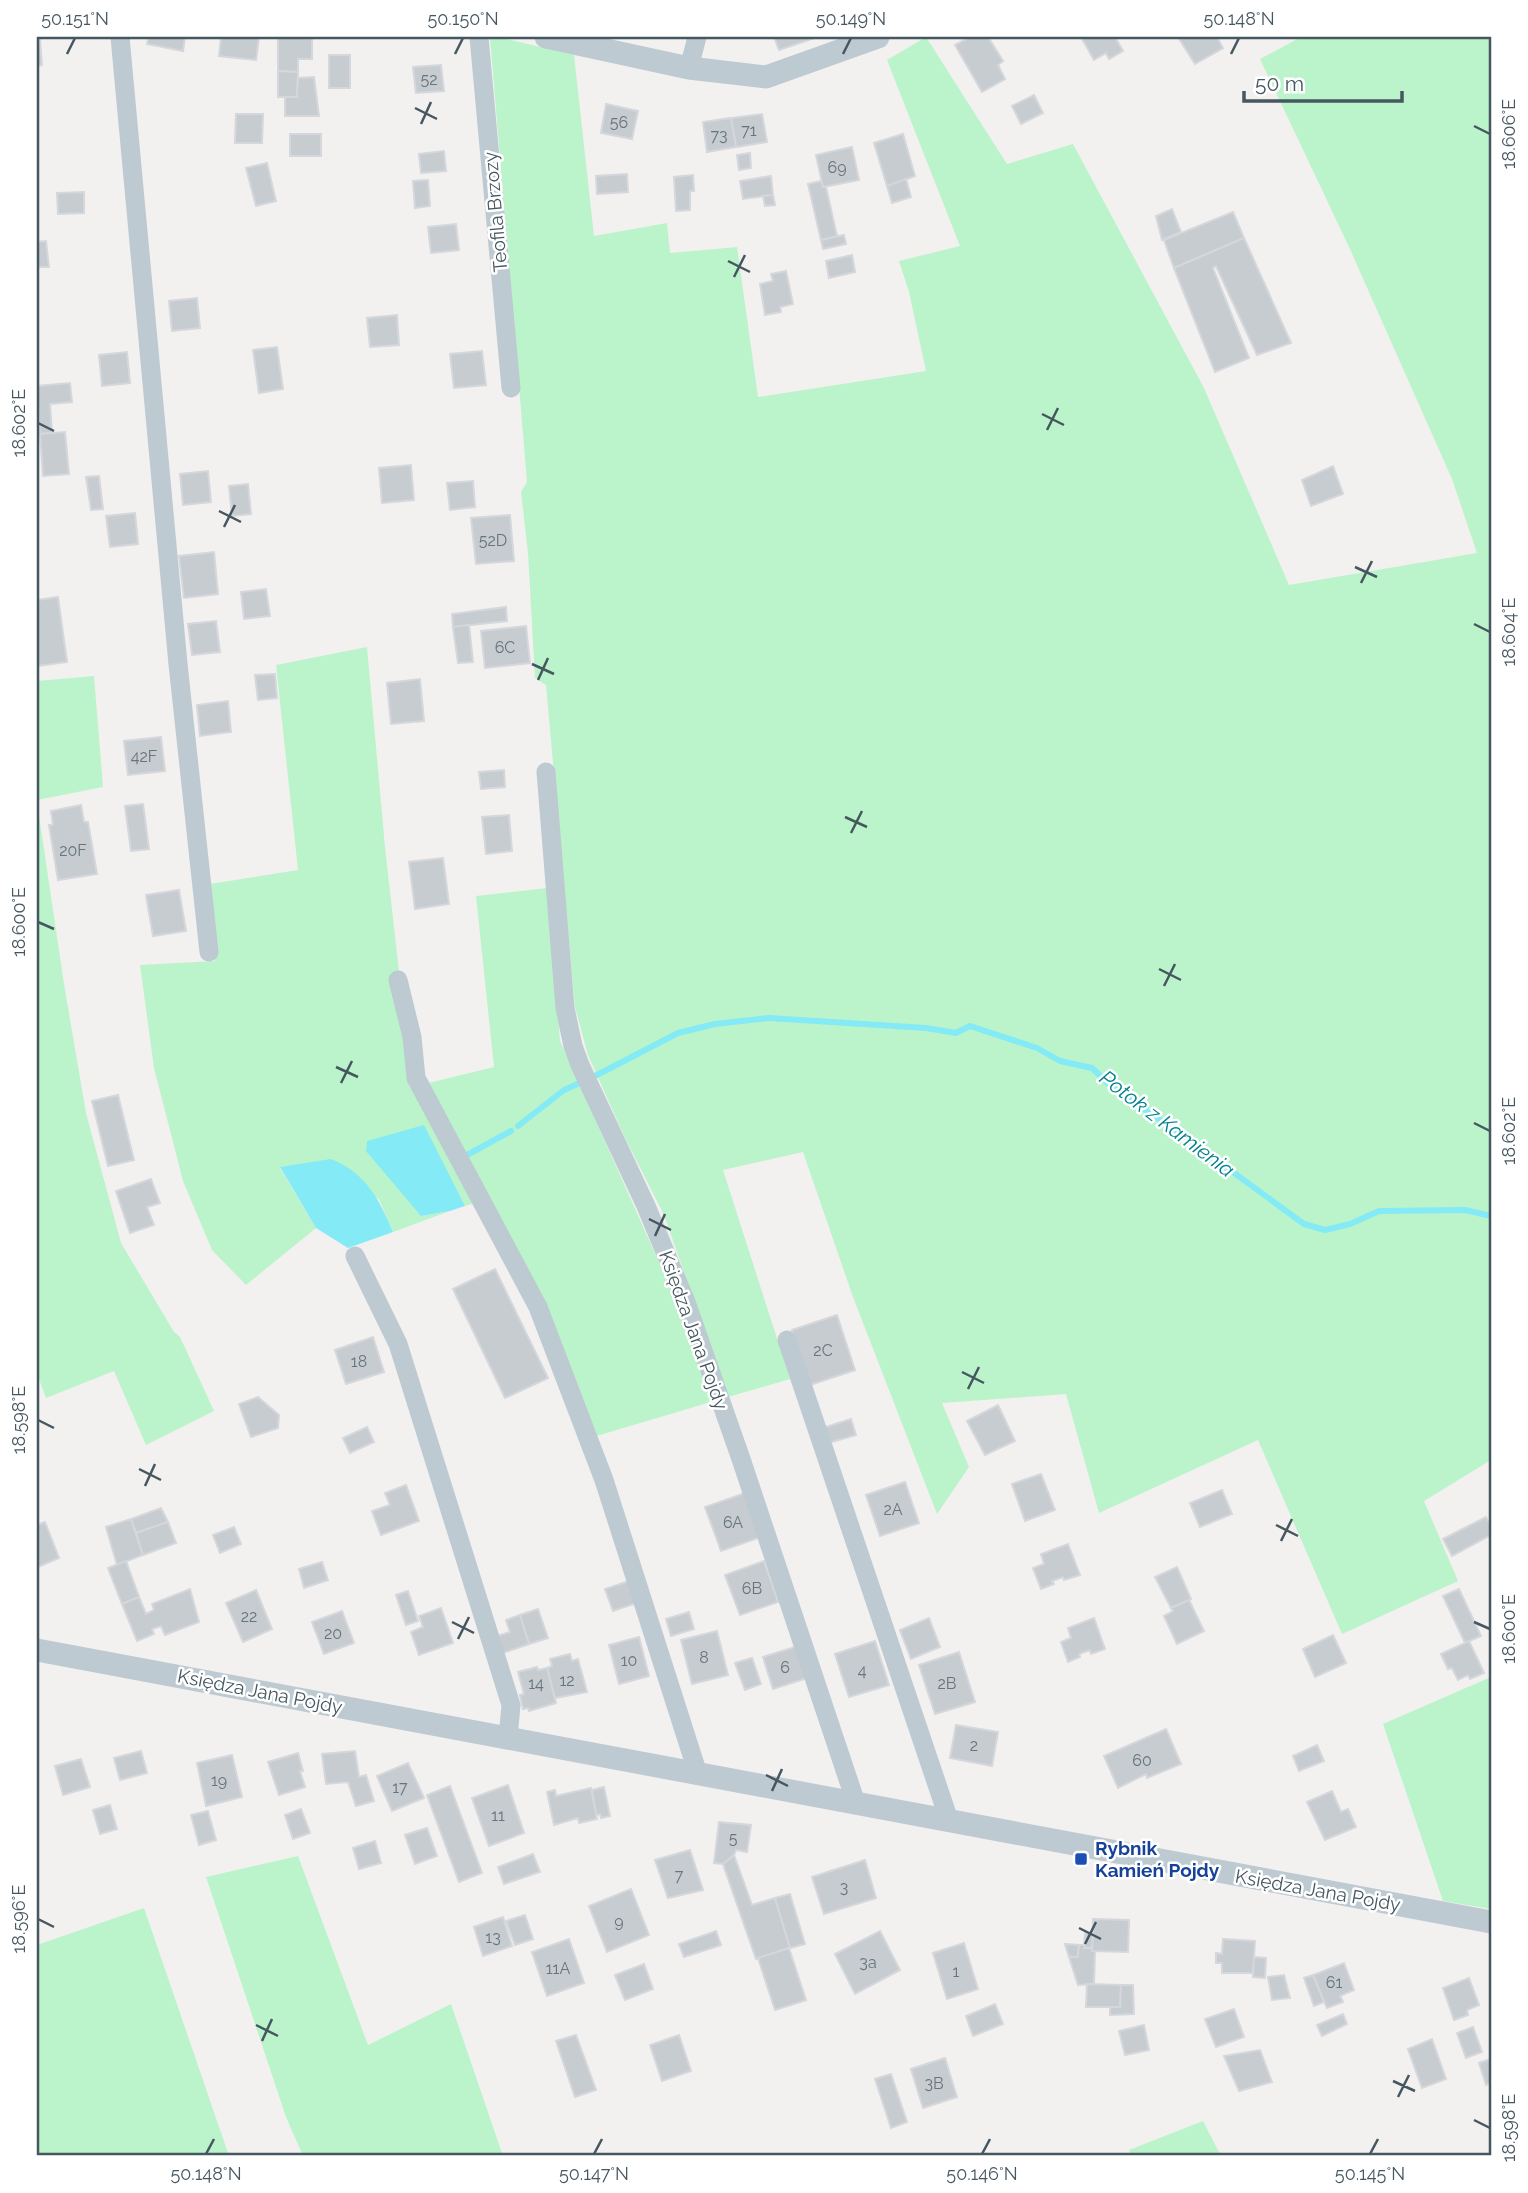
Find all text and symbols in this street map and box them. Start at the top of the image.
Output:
text: 50.151°N [41,8,109,29]
text: 50.150°N [427,8,499,29]
text: 50.149°N [816,8,886,29]
text: 50.148°N [1203,8,1275,29]
scale bar [1244,60,1402,104]
house number: 52 [420,70,438,89]
text: 50 m [1255,71,1304,96]
text: 18.606°E [1498,99,1519,169]
house number: 56 [610,113,628,132]
house number: 71 [741,121,757,140]
house number: 73 [710,126,728,145]
street label: Teofila Brzozy [479,151,511,273]
house number: 69 [827,158,847,177]
text: 18.602°E [8,389,29,457]
house number: 52D [479,531,507,550]
text: 18.604°E [1498,597,1519,667]
house number: 6C [495,638,515,657]
house number: 42F [131,747,157,766]
house number: 20F [59,841,87,860]
text: 18.600°E [8,887,29,957]
water label: Potok z Kamienia [1095,1065,1240,1182]
text: 18.602°E [1498,1097,1519,1165]
street label: Księdza Jana Pojdy [655,1248,733,1412]
house number: 2C [813,1341,833,1360]
house number: 18 [351,1352,367,1371]
text: 18.598°E [8,1386,29,1454]
house number: 2A [883,1500,903,1519]
house number: 6A [723,1513,743,1532]
house number: 6B [742,1579,762,1598]
text: 18.600°E [1498,1594,1519,1664]
house number: 22 [241,1607,257,1626]
house number: 20 [324,1624,342,1643]
house number: 8 [699,1648,709,1667]
house number: 10 [621,1651,637,1670]
house number: 6 [780,1658,790,1677]
house number: 4 [858,1661,867,1680]
street label: Księdza Jana Pojdy [176,1664,344,1718]
house number: 12 [559,1671,575,1690]
house number: 14 [528,1674,544,1693]
house number: 2B [938,1674,957,1693]
house number: 2 [970,1736,978,1755]
house number: 60 [1132,1751,1152,1770]
house number: 19 [211,1771,227,1790]
house number: 17 [392,1778,408,1797]
house number: 11 [491,1806,505,1825]
house number: 5 [729,1829,738,1848]
place label: Rybnik Kamień Pojdy [1095,1837,1220,1881]
marker: Rybnik Kamień Pojdy [1073,1851,1089,1867]
street label: Księdza Jana Pojdy [1234,1865,1402,1915]
house number: 7 [675,1866,684,1885]
house number: 3 [840,1878,848,1897]
text: 18.596°E [8,1885,29,1953]
house number: 9 [614,1912,624,1931]
house number: 13 [485,1928,501,1947]
house number: 3a [859,1953,877,1972]
house number: 11A [546,1959,570,1978]
house number: 1 [953,1962,960,1981]
house number: 61 [1326,1973,1342,1992]
house number: 3B [924,2074,944,2093]
text: 18.598°E [1498,2094,1519,2162]
text: 50.148°N [170,2163,242,2184]
text: 50.147°N [559,2163,629,2184]
text: 50.146°N [946,2163,1018,2184]
text: 50.145°N [1335,2163,1405,2184]

